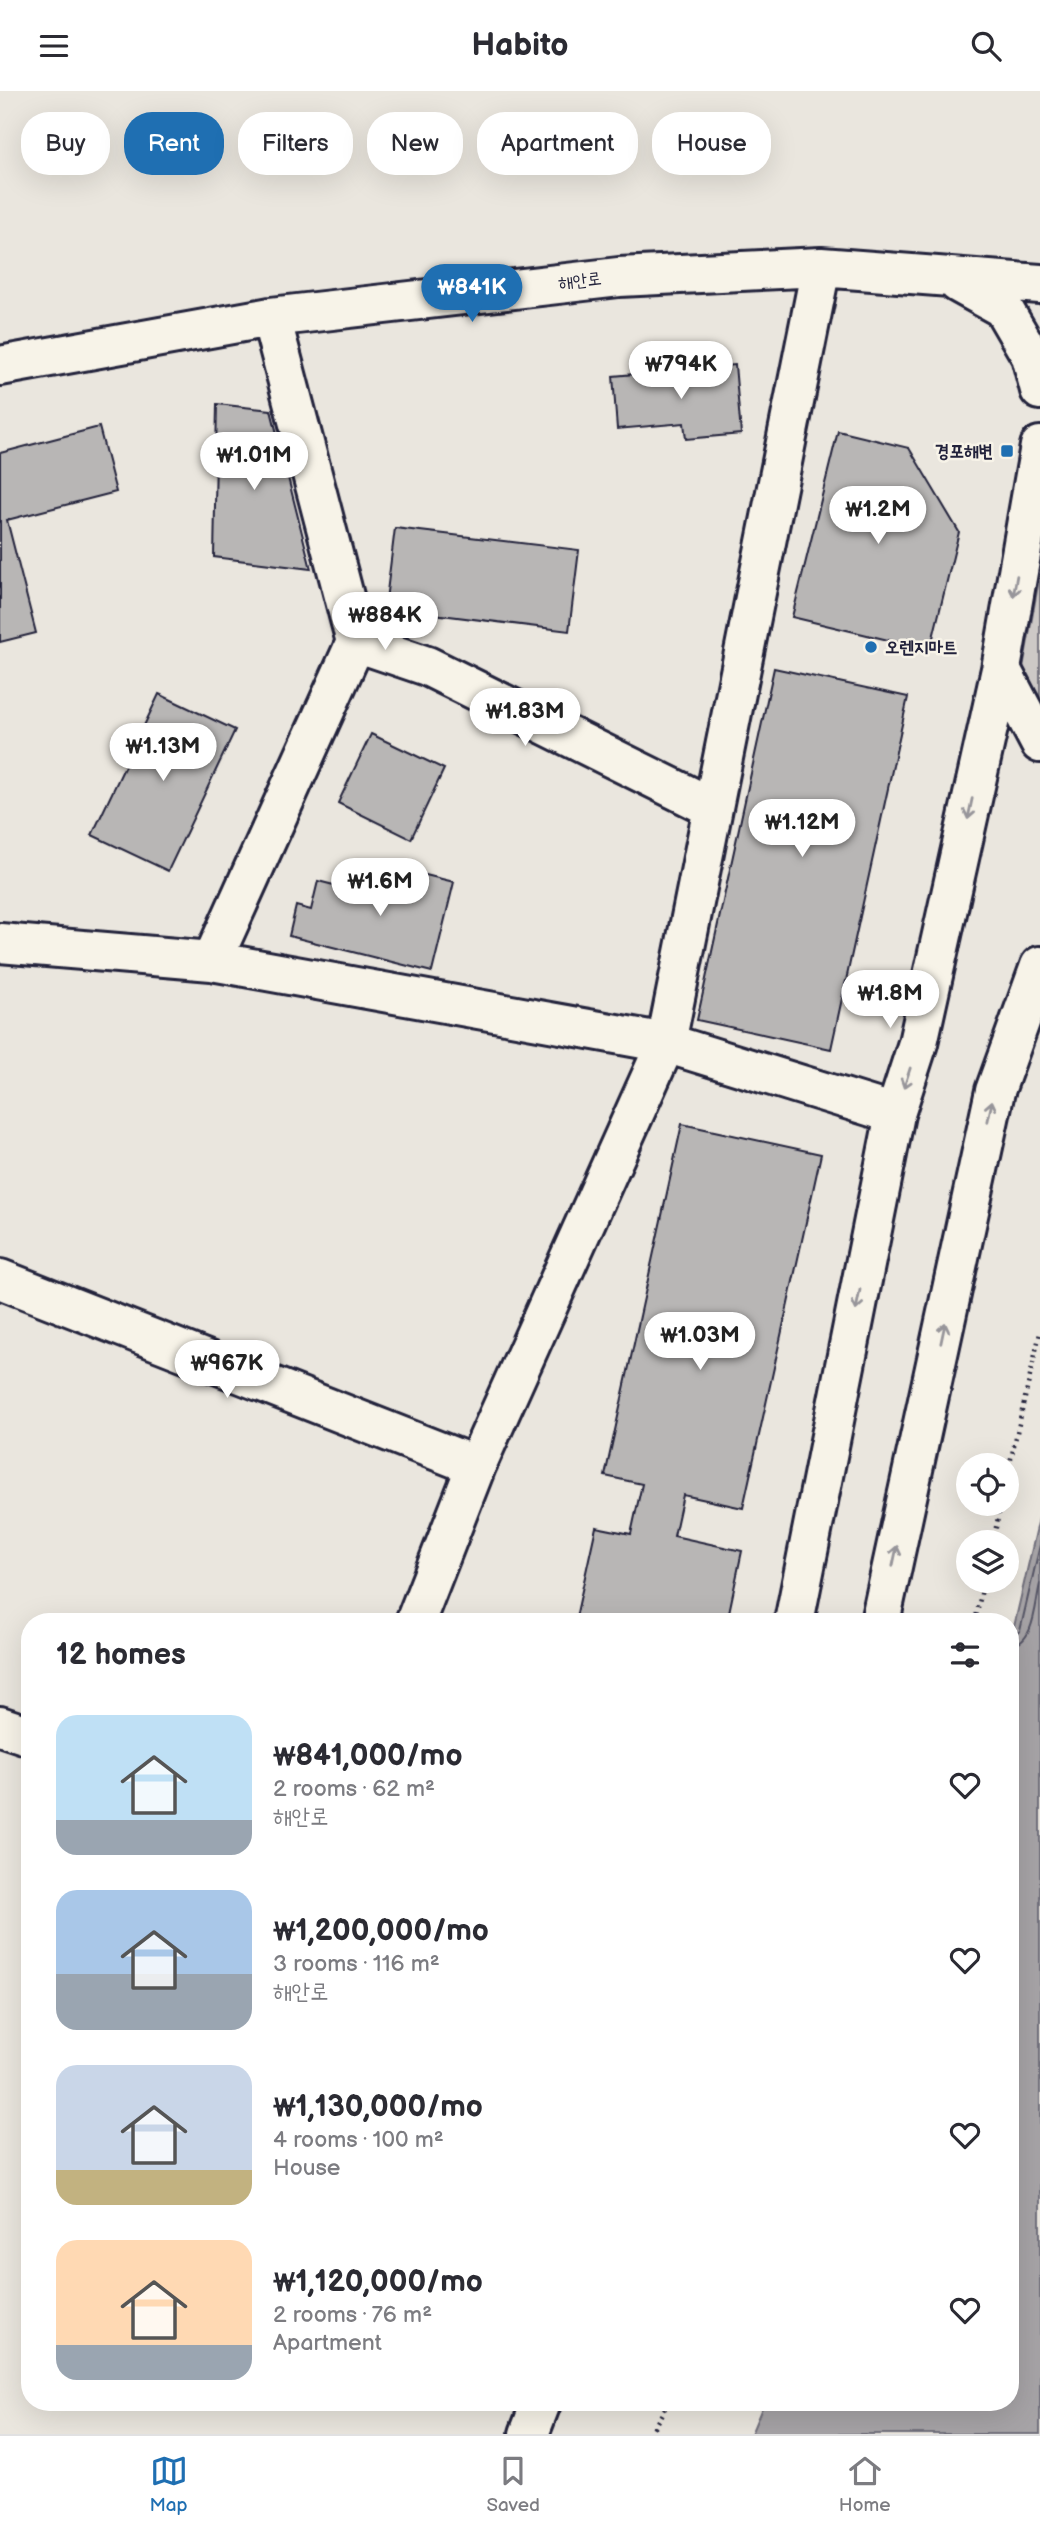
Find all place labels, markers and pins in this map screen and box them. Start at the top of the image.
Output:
pin: ₩841K [423,265,521,324]
pin: ₩794K [632,341,730,401]
pin: ₩1.01M [197,433,311,492]
place label: 경포해변 [935,441,993,462]
marker: 경포해변 [999,443,1015,459]
pin: ₩1.2M [829,487,927,546]
pin: ₩884K [336,593,434,652]
place label: 오렌지마트 [885,637,957,658]
marker: 오렌지마트 [863,639,879,655]
pin: ₩1.83M [468,689,582,748]
pin: ₩1.13M [106,723,220,783]
pin: ₩1.12M [745,799,859,859]
pin: ₩1.6M [331,859,429,918]
pin: ₩1.8M [841,971,939,1030]
pin: ₩1.03M [643,1313,757,1372]
pin: ₩967K [178,1341,276,1400]

